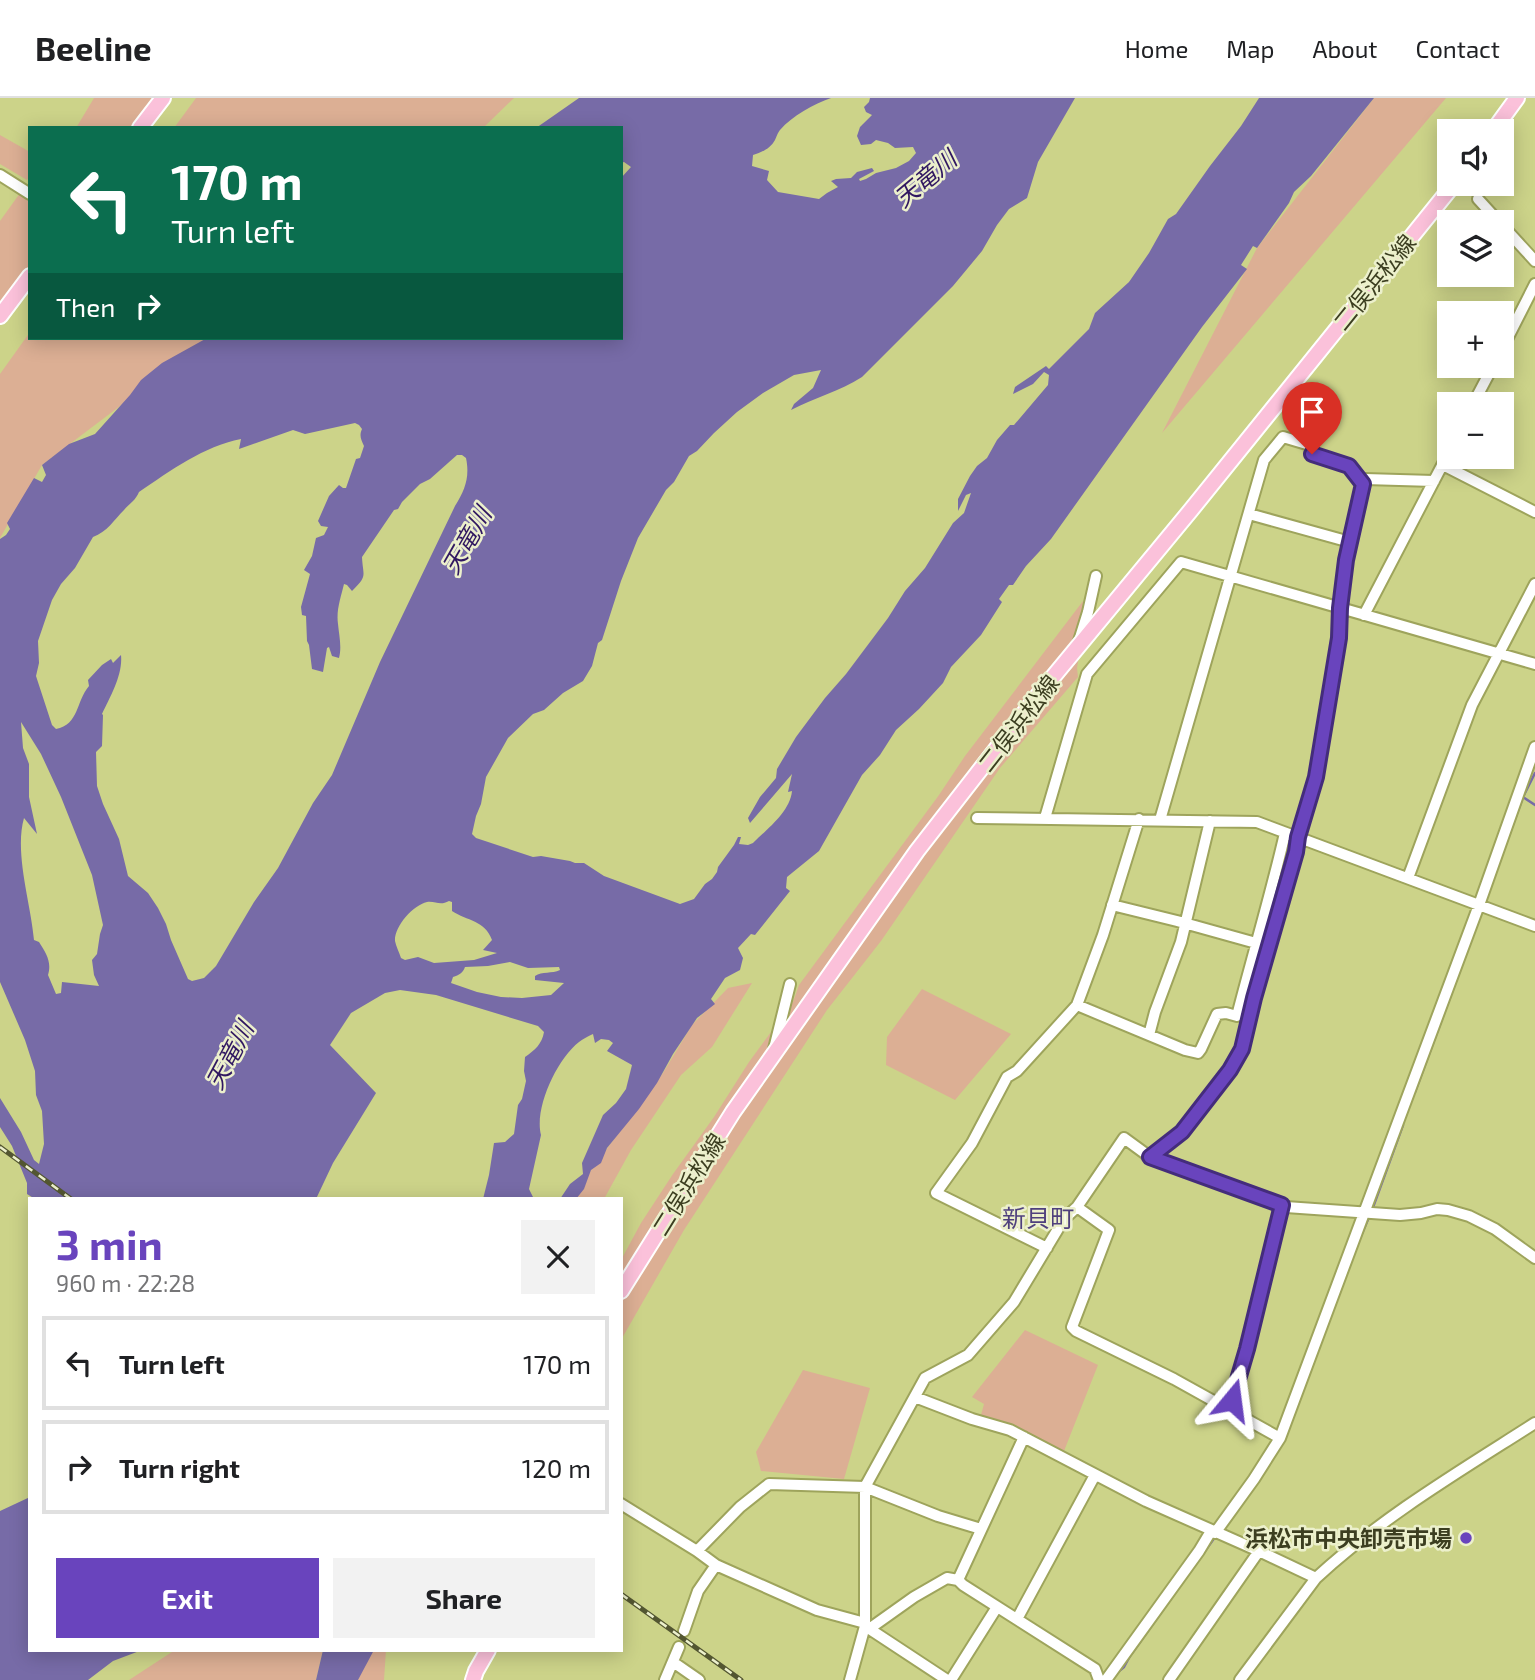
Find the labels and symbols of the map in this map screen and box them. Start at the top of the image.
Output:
water label: 天竜川 [888,142,964,212]
street label: 二俣浜松線 [1327,229,1421,335]
pin [1282,382,1342,454]
water label: 天竜川 [435,499,498,578]
street label: 二俣浜松線 [972,669,1064,777]
water label: 天竜川 [199,1014,260,1094]
street label: 二俣浜松線 [646,1128,730,1240]
district label: 新貝町 [1002,1203,1074,1232]
position arrow [1195,1363,1269,1437]
place label: 浜松市中央卸売市場 [1245,1524,1452,1552]
marker: 浜松市中央卸売市場 [1458,1530,1474,1546]

